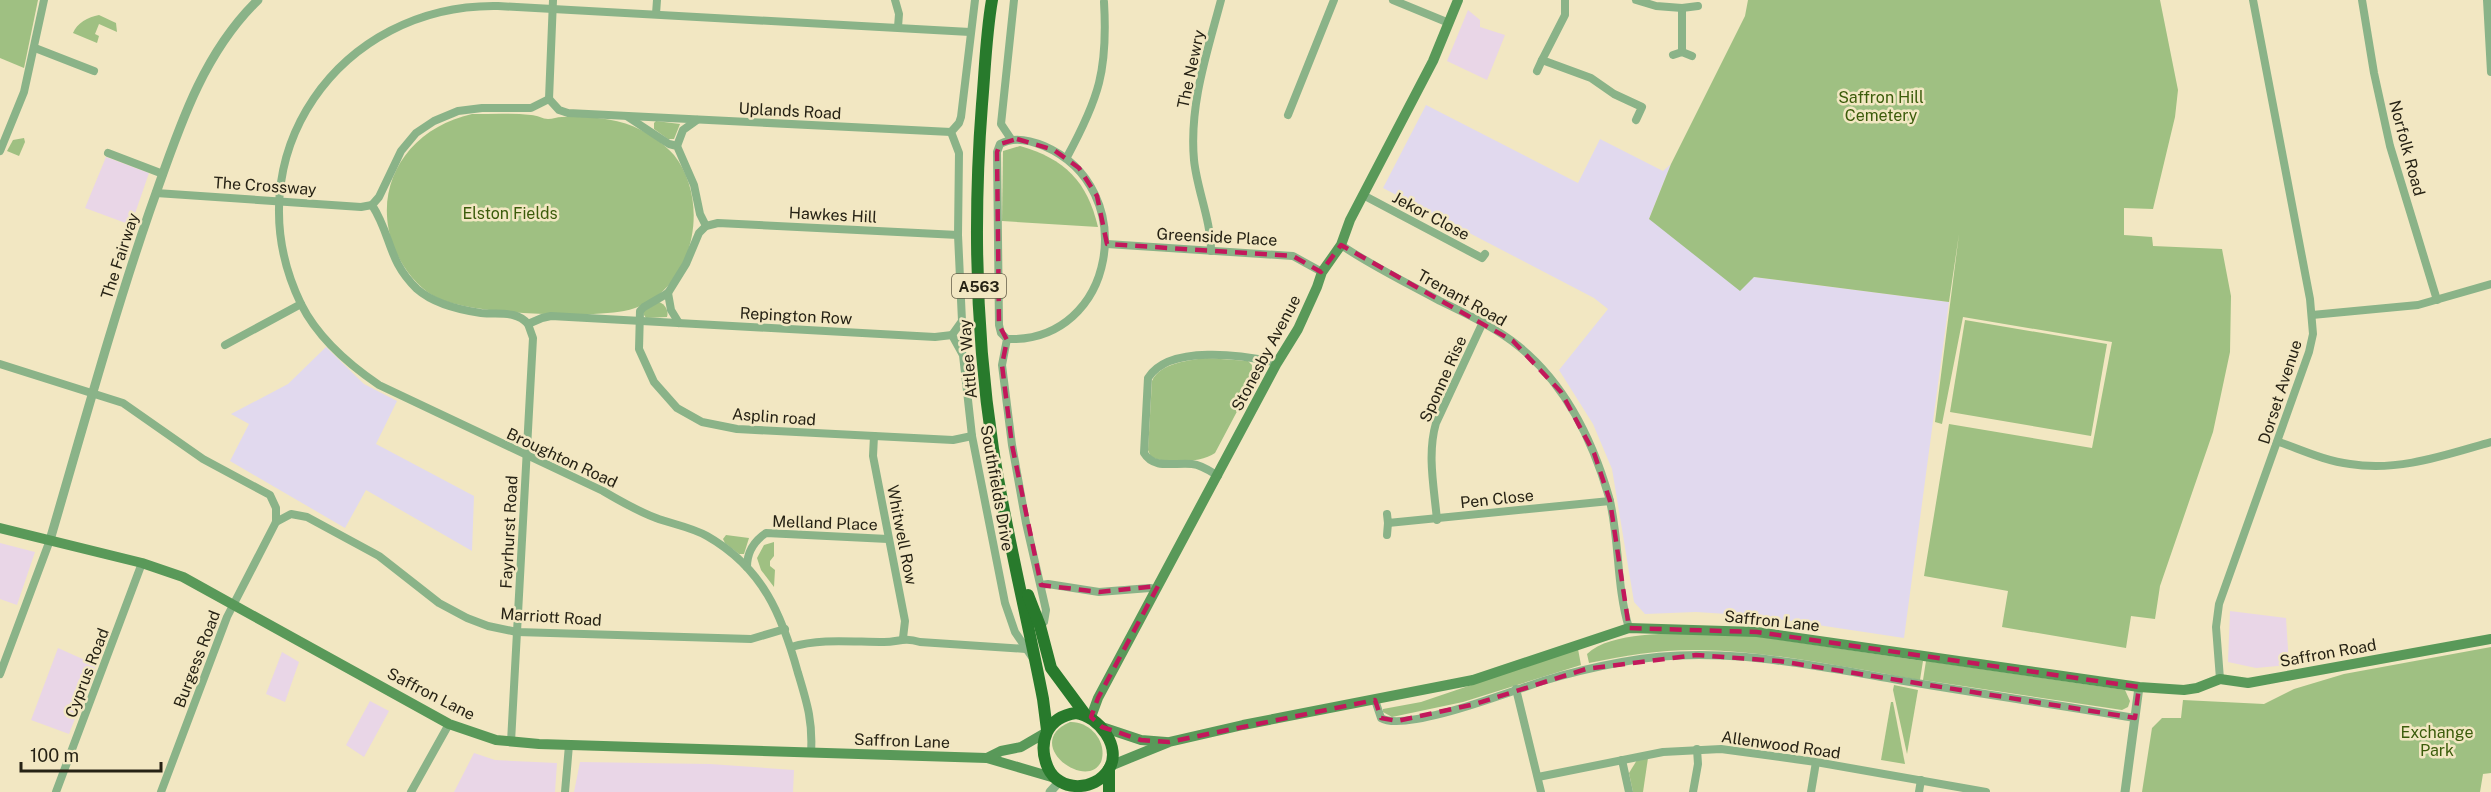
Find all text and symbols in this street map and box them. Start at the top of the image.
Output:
street label: The Newry [1173,27,1209,110]
park label: Saffron Hill Cemetery [1838,88,1924,125]
street label: Norfolk Road [2385,98,2429,198]
street label: Uplands Road [738,99,842,123]
street label: The Crossway [213,173,318,199]
street label: Jekor Close [1389,188,1473,244]
street label: Hawkes Hill [788,203,878,227]
park label: Elston Fields [462,204,558,223]
street label: The Fairway [97,210,143,302]
street label: Greenside Place [1156,224,1278,250]
street label: Trenant Road [1414,266,1510,330]
road number: A563 [952,274,1006,298]
street label: Stonesby Avenue [1227,292,1305,414]
street label: Repington Row [739,304,853,328]
street label: Attlee Way [955,318,981,400]
street label: Sponne Rise [1416,333,1470,425]
street label: Dorset Avenue [2254,338,2306,446]
street label: Asplin road [731,405,817,429]
street label: Southfields Drive [977,423,1017,553]
street label: Broughton Road [504,424,620,492]
street label: Fayrhurst Road [497,475,521,589]
street label: Whitwell Row [883,483,921,587]
street label: Pen Close [1459,486,1535,512]
street label: Melland Place [772,512,878,534]
street label: Marriott Road [500,604,602,630]
street label: Saffron Lane [1723,607,1821,635]
street label: Burgess Road [170,608,224,710]
street label: Cyprus Road [61,625,113,721]
street label: Saffron Road [2278,635,2378,671]
street label: Saffron Lane [384,664,478,724]
park label: Exchange Park [2400,723,2474,760]
street label: Allenwood Road [1720,727,1842,763]
street label: Saffron Lane [854,730,950,752]
scale bar [21,735,160,773]
text: 100 m [30,745,79,766]

